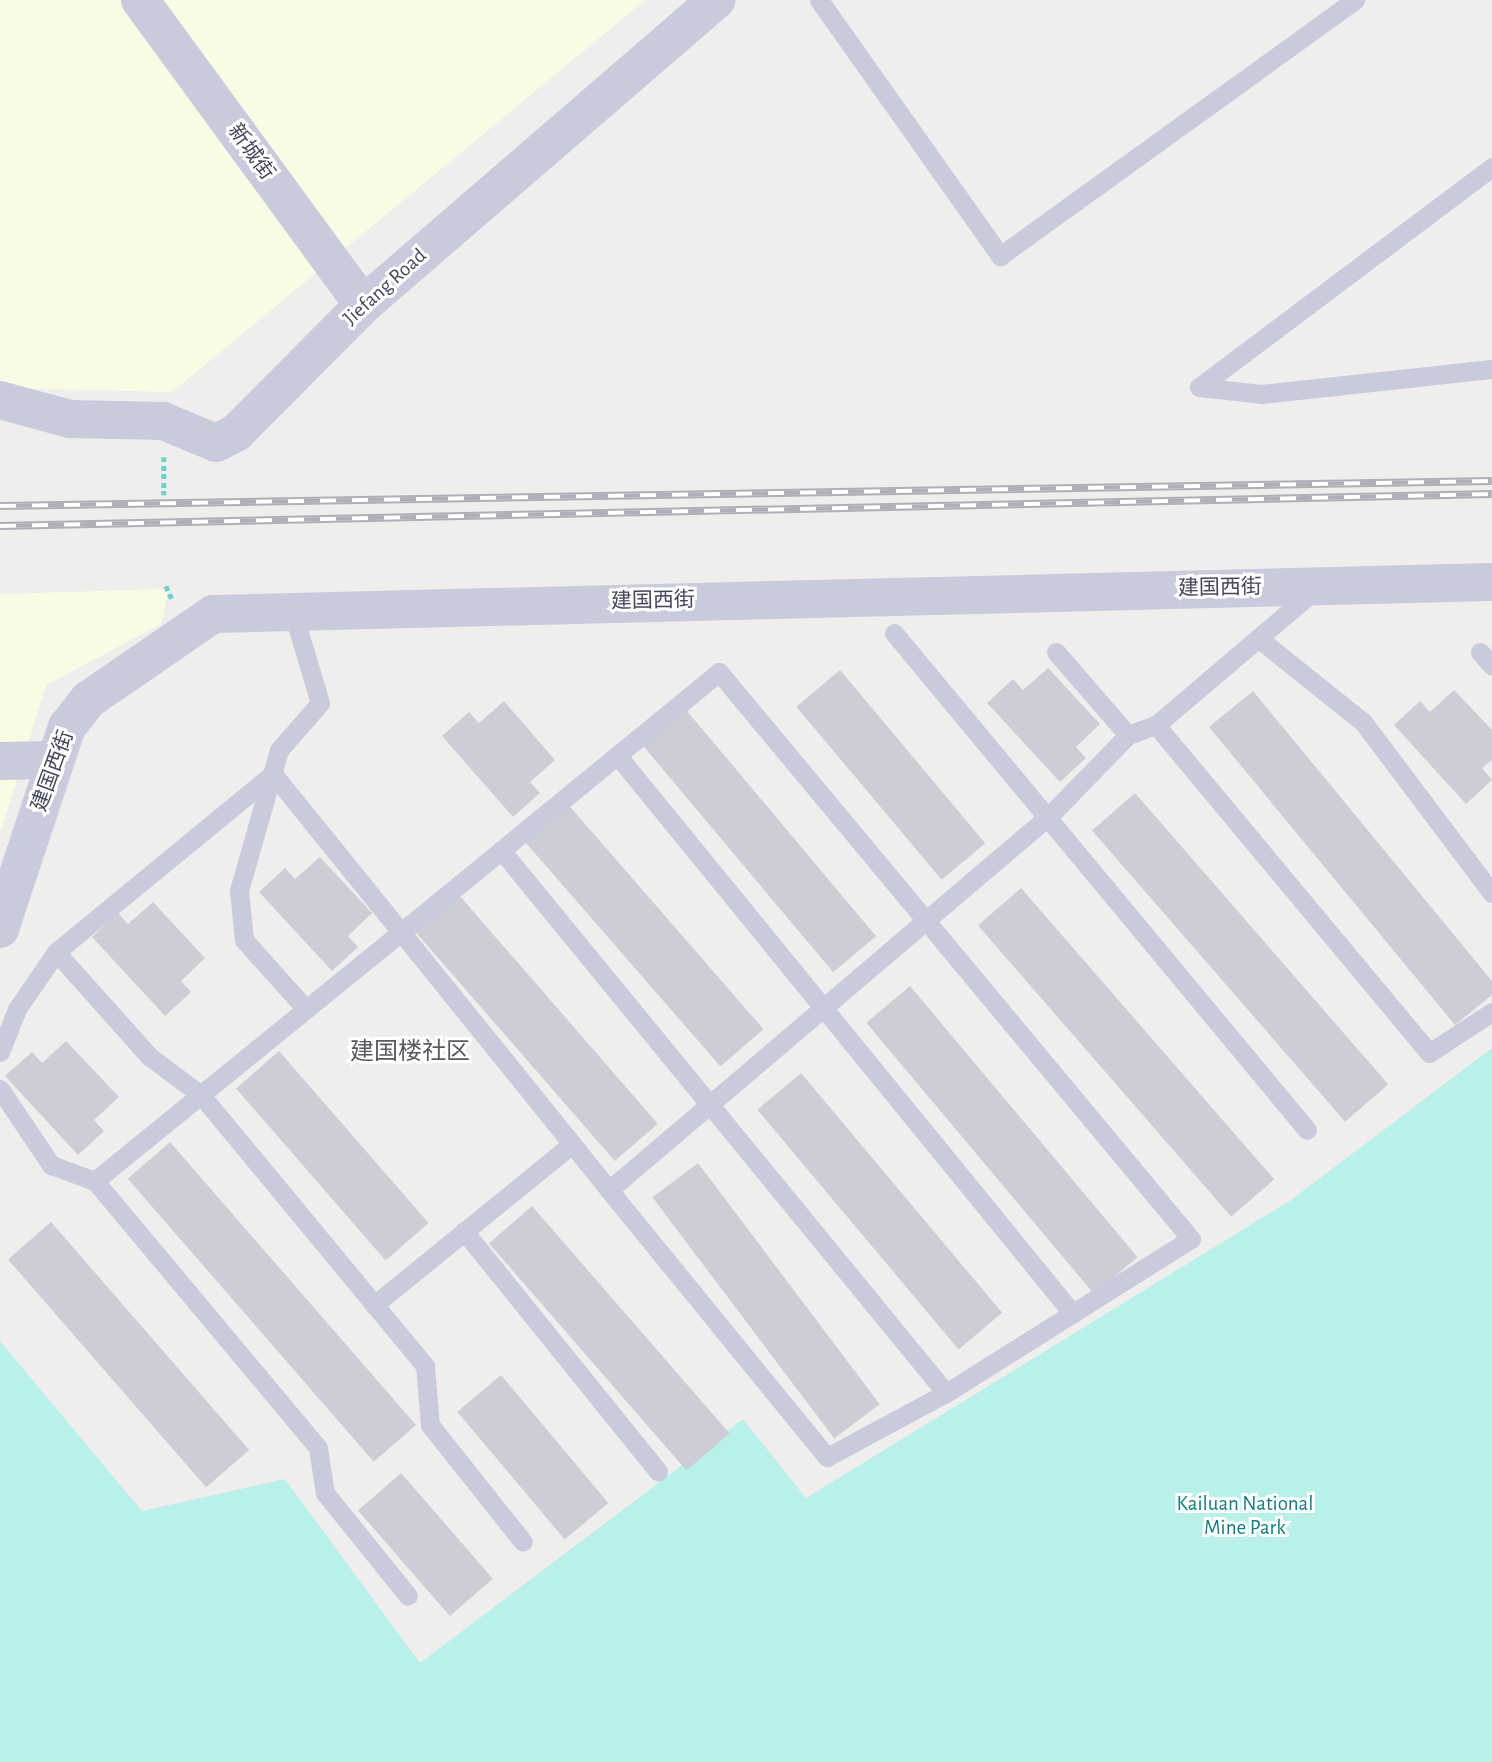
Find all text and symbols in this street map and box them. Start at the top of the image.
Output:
street label: 新城街 [222,119,280,185]
street label: Jiefang Road [338,243,432,331]
street label: 建国西街 [1178,575,1262,601]
street label: 建国西街 [611,588,695,614]
street label: 建国西街 [27,727,79,815]
district label: 建国楼社区 [350,1039,470,1067]
park label: Kailuan National Mine Park [1177,1491,1313,1541]

